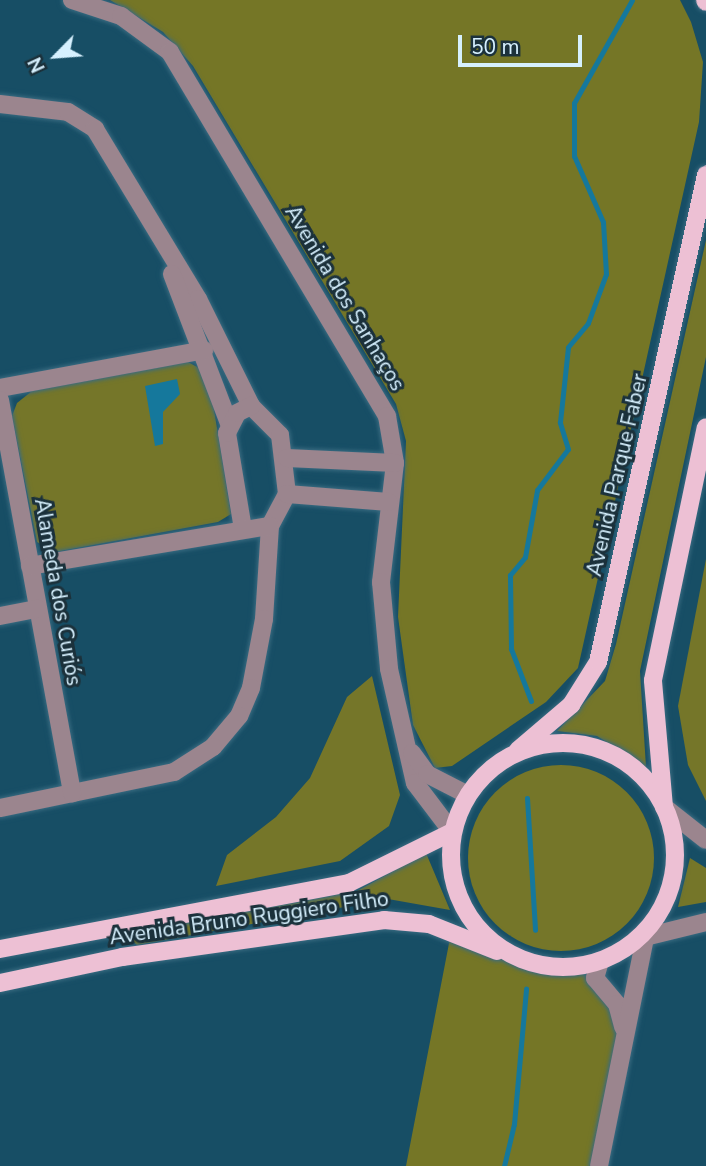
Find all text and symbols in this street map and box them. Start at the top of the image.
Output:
north arrow [21,21,91,91]
scale bar [461,21,585,65]
text: 50 m [471,33,520,61]
text: N [22,53,52,77]
street label: Avenida dos Sanhaços [280,201,410,395]
street label: Avenida Parque Faber [581,371,653,579]
street label: Alameda dos Curiós [29,496,87,688]
street label: Avenida Bruno Ruggiero Filho [108,886,390,950]

